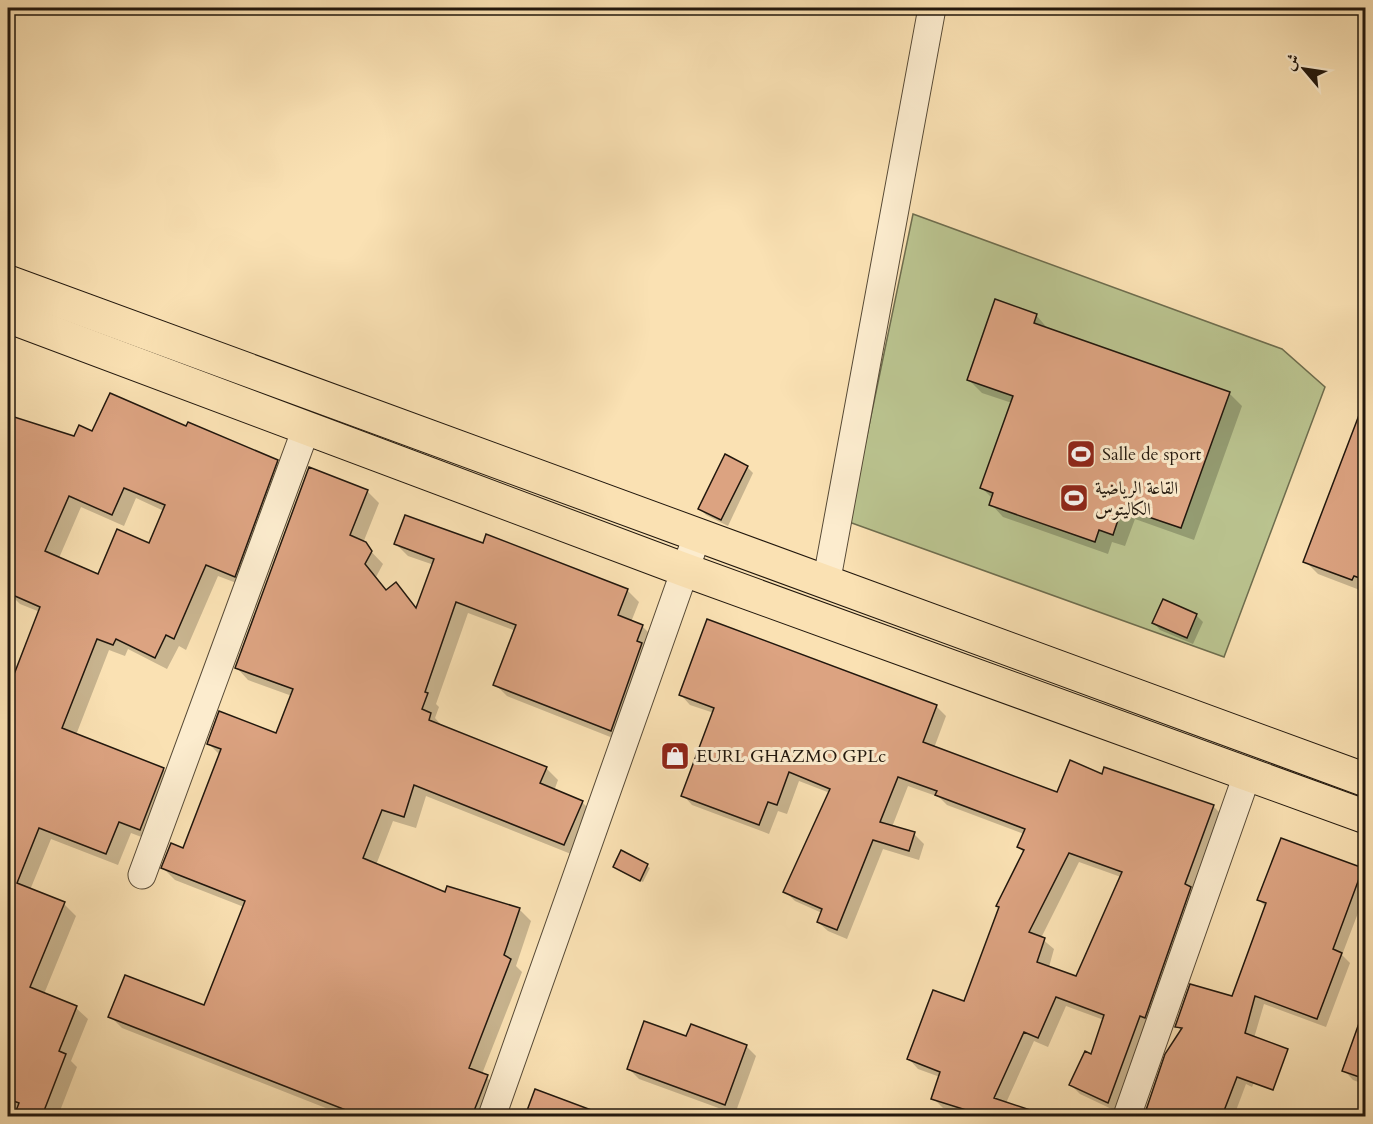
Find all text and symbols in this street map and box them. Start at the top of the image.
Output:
north arrow [1274,39,1334,99]
text: ش [1278,50,1305,74]
sports icon: Salle de sport [1065,438,1097,470]
place label: Salle de sport [1102,442,1201,467]
place label: القاعة الرياضية الكاليتوس [1095,476,1178,522]
sports icon: القاعة الرياضية الكاليتوس [1058,482,1090,514]
shop icon: EURL GHAZMO GPLc [659,740,691,772]
place label: EURL GHAZMO GPLc [696,744,886,769]

